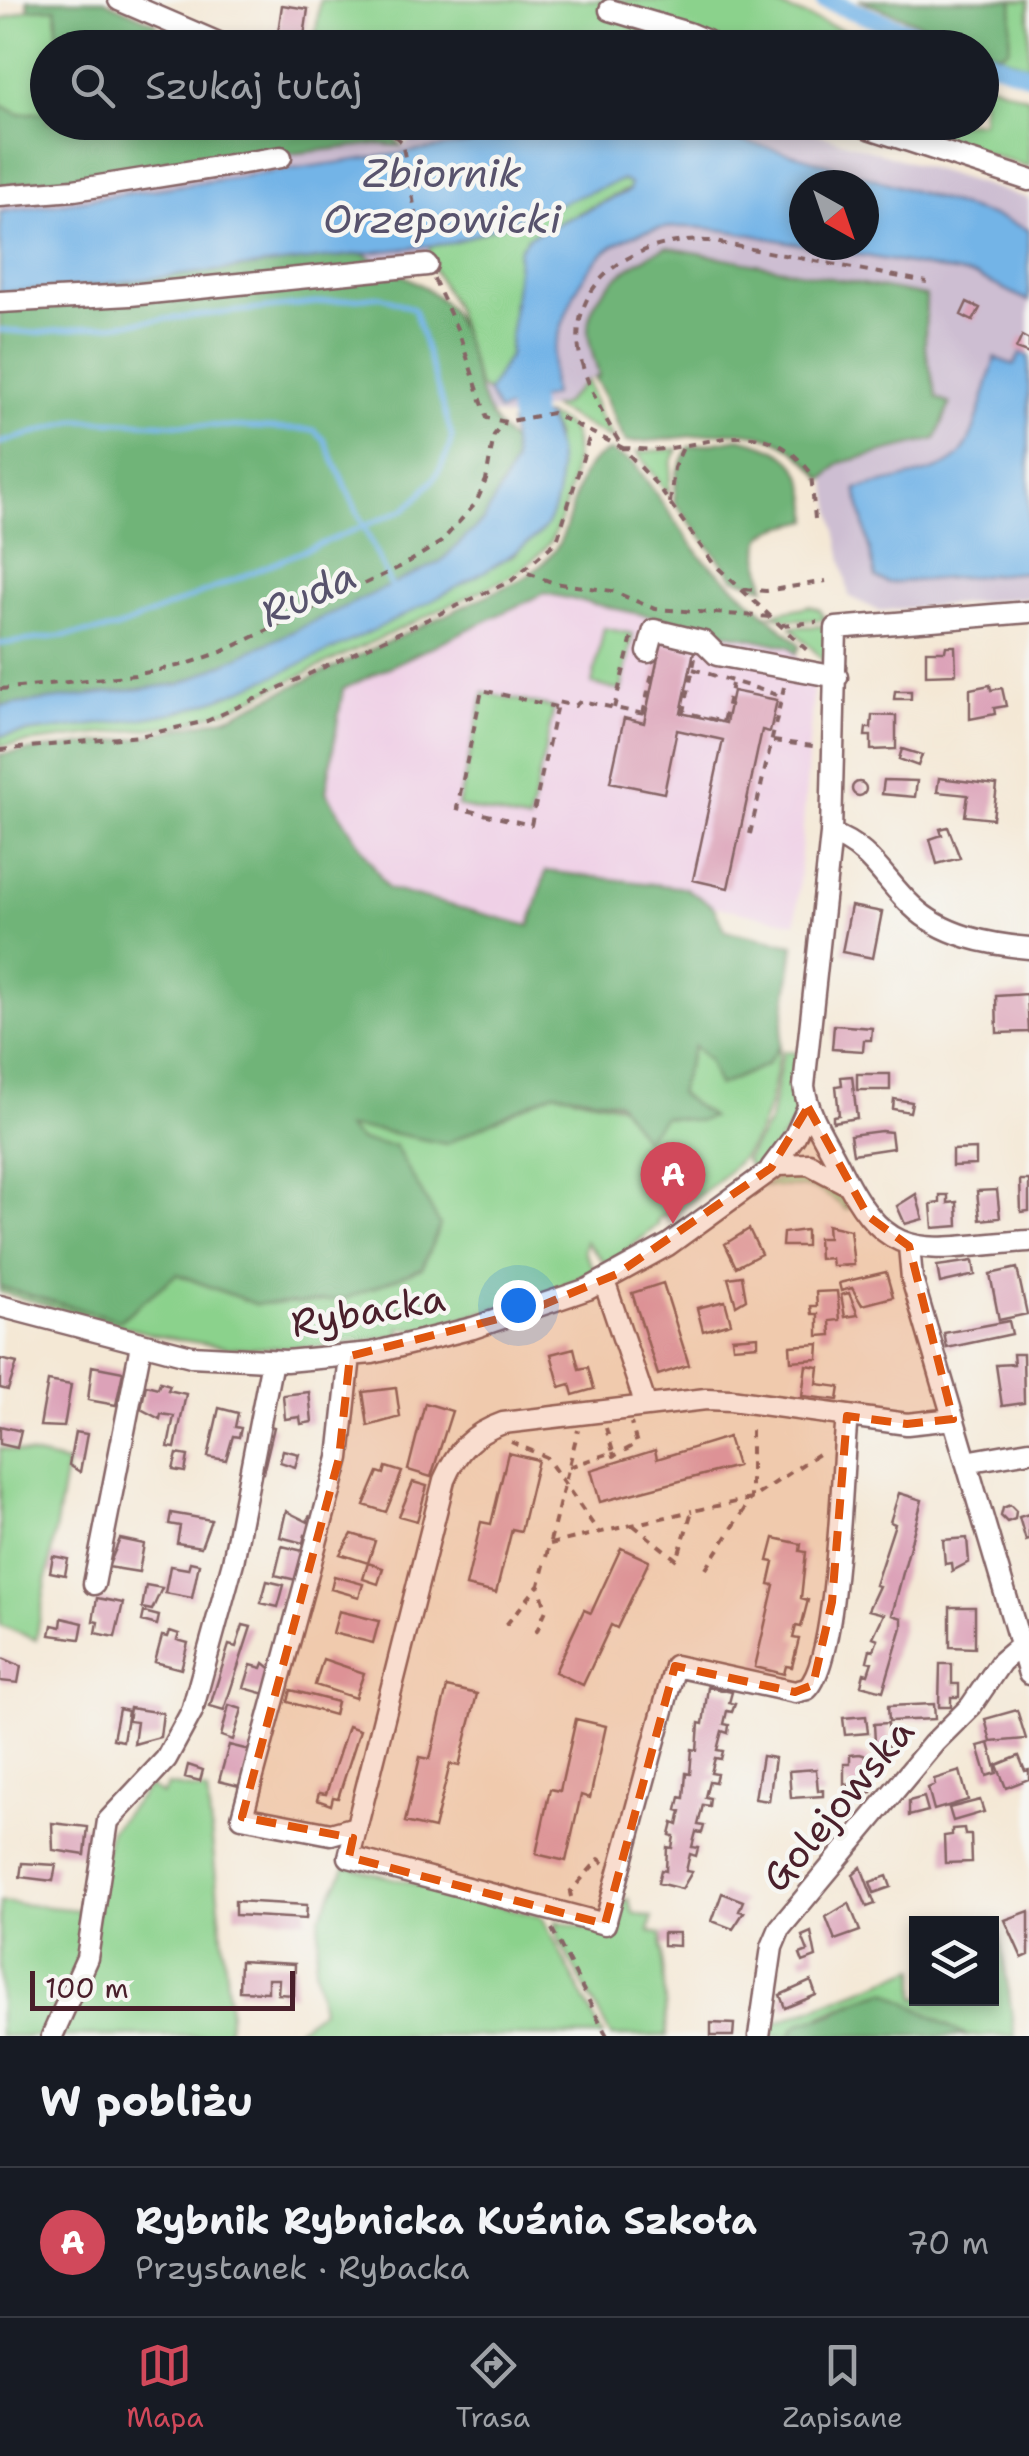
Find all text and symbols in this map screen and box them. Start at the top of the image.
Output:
search box [30,30,999,140]
icon: search [65,58,120,113]
text: Szukaj tutaj [145,60,362,111]
water label: Zbiornik Orzepowicki [323,146,562,246]
north arrow [789,170,879,260]
water label: Ruda [251,548,365,640]
pin: A [640,1142,706,1224]
street label: Rybacka [287,1272,449,1349]
your location [493,1280,544,1331]
street label: Golejowska [750,1707,925,1902]
map controls [909,1916,999,2006]
button: layers [909,1916,999,2006]
scale bar [30,1966,295,2010]
text: 100 m [45,1969,129,2007]
text: W pobliżu [40,2073,253,2129]
text: Rybnik Rybnicka Kuźnia Szkoła [135,2195,757,2246]
text: A [60,2221,85,2264]
text: 70 m [906,2221,989,2264]
text: Przystanek · Rybacka [135,2246,469,2289]
tab: Mapa [126,2338,204,2436]
tab: Trasa [456,2338,530,2436]
tab: Zapisane [783,2338,903,2436]

